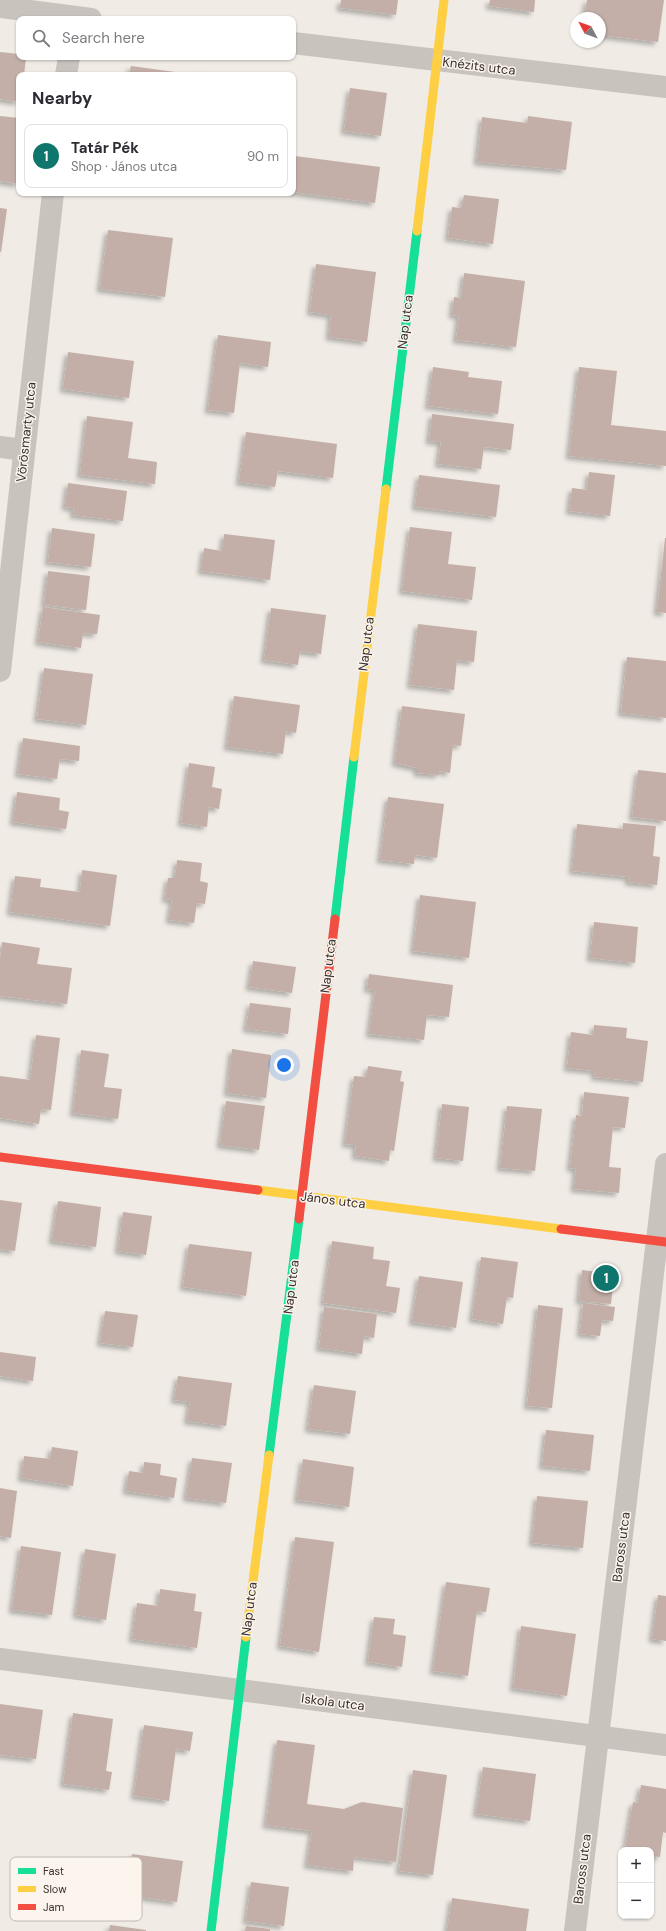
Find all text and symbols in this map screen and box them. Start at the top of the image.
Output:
north arrow [570,12,606,48]
search box [16,16,296,60]
icon: search [30,27,52,49]
text: Search here [62,28,145,48]
street label: Knézits utca [442,53,516,79]
text: Nearby [32,87,92,109]
text: Tatár Pék [71,138,139,158]
text: 1 [44,148,48,165]
text: 90 m [247,148,279,165]
text: Shop · János utca [71,158,177,175]
street label: Nap utca [393,294,417,350]
street label: Vörösmarty utca [12,381,40,483]
street label: Nap utca [354,616,378,672]
street label: Nap utca [316,938,340,994]
your location [274,1055,294,1075]
street label: János utca [299,1188,367,1212]
street label: Nap utca [279,1259,303,1315]
pin: 1 [593,1263,619,1293]
street label: Baross utca [608,1511,634,1583]
street label: Nap utca [237,1581,261,1637]
street label: Iskola utca [300,1690,366,1714]
street label: Baross utca [569,1833,595,1905]
map controls [618,1847,654,1919]
button: + [618,1847,654,1883]
legend [10,1857,142,1921]
text: Fast [43,1864,64,1878]
text: Slow [43,1882,67,1896]
button: − [618,1883,654,1919]
text: Jam [43,1900,64,1914]

